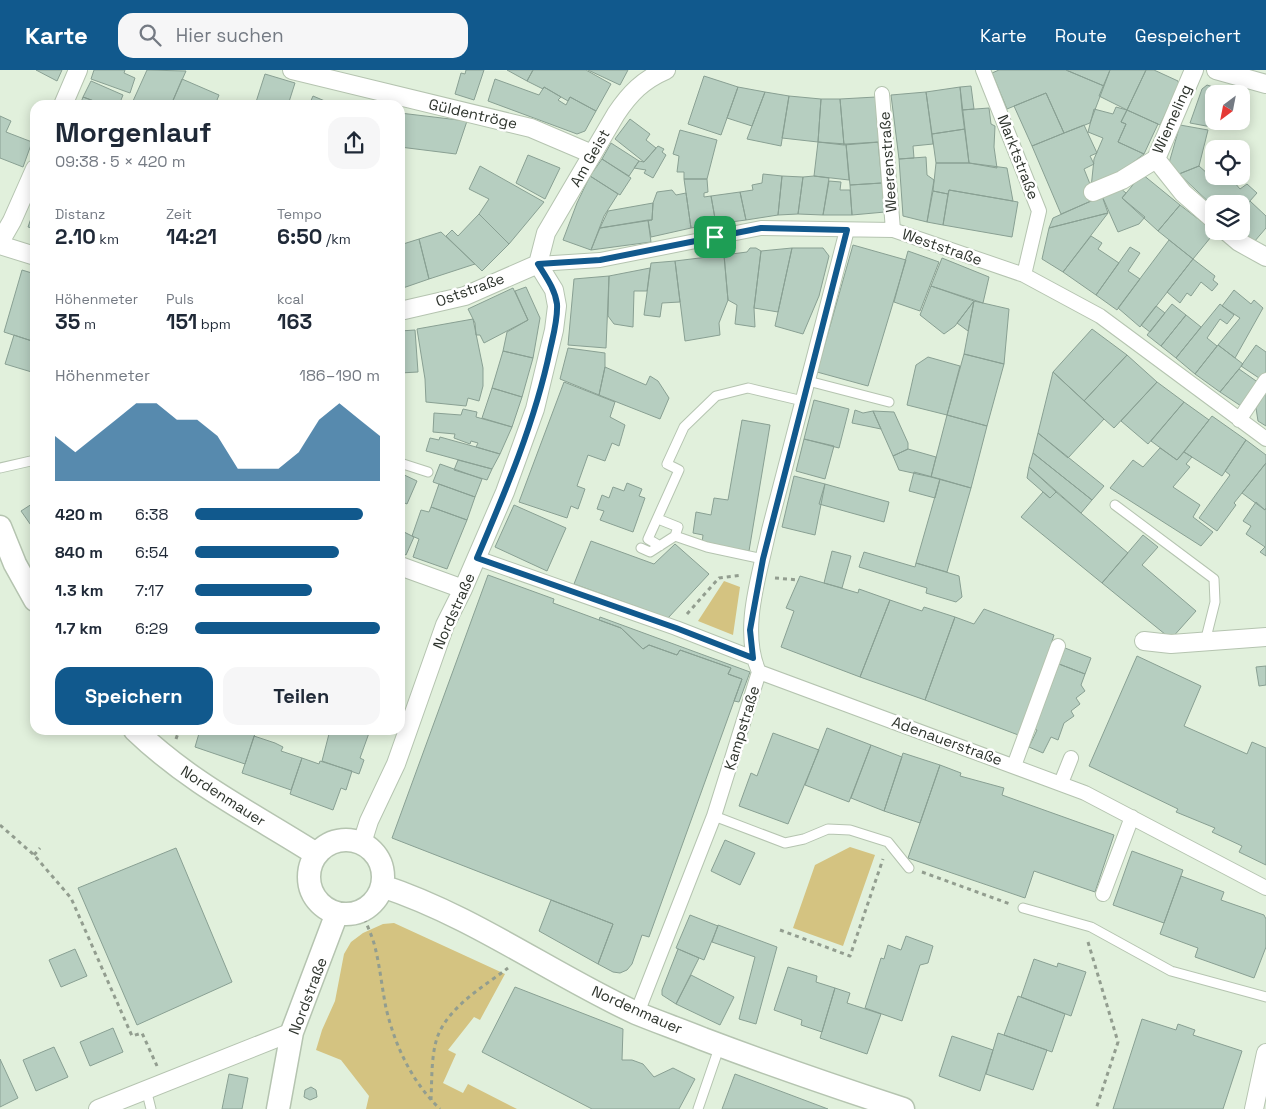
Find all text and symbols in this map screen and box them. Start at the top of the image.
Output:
search box [118,13,468,58]
text: Karte [25,20,88,51]
icon: search [136,21,164,49]
text: Hier suchen [176,23,284,48]
text: Karte [980,24,1027,47]
text: Route [1055,24,1107,47]
text: Gespeichert [1135,24,1241,47]
street label: Wiemeling [1148,81,1195,156]
north arrow [1205,85,1250,130]
map controls [1205,85,1250,240]
street label: Güldentröge [427,94,519,133]
street label: Weerenstraße [874,111,901,213]
street label: Marktstraße [994,112,1043,202]
text: Morgenlauf [55,114,211,150]
button: share [328,117,380,169]
street label: Am Geist [566,126,614,190]
button: locate [1205,140,1250,185]
text: 09:38 · 5 × 420 m [55,151,185,172]
button: layers [1205,195,1250,240]
text: Distanz [55,205,105,223]
text: Zeit [166,205,192,223]
text: Tempo [277,205,322,223]
pin [694,216,736,258]
text: 2.10 [55,223,96,250]
text: 14:21 [166,223,217,250]
text: 6:50 [277,223,322,250]
icon: arrive [701,223,729,251]
street label: Weststraße [900,224,985,269]
text: km [96,230,119,248]
text: /km [322,230,351,248]
street label: Oststraße [433,268,507,311]
text: Höhenmeter [55,290,138,308]
text: Puls [166,290,194,308]
text: kcal [277,290,304,308]
text: 35 [55,308,80,335]
text: 151 [166,308,197,335]
text: 163 [277,308,312,335]
text: m [80,315,96,333]
text: bpm [197,315,231,333]
text: Höhenmeter [55,365,150,386]
text: 186–190 m [299,365,380,386]
text: 420 m [55,504,103,525]
text: 6:38 [135,504,168,525]
text: 840 m [55,542,103,563]
text: 6:54 [135,542,168,563]
street label: Nordstraße [428,570,479,652]
text: 1.3 km [55,580,103,601]
text: 7:17 [135,580,164,601]
text: 1.7 km [55,618,102,639]
text: 6:29 [135,618,168,639]
button: Speichern [55,667,213,725]
button: Teilen [223,667,380,725]
street label: Kampstraße [720,683,763,772]
street label: Adenauerstraße [889,712,1005,769]
street label: Nordenmauer [177,761,270,830]
street label: Nordstraße [284,954,331,1037]
street label: Nordenmauer [589,981,686,1038]

